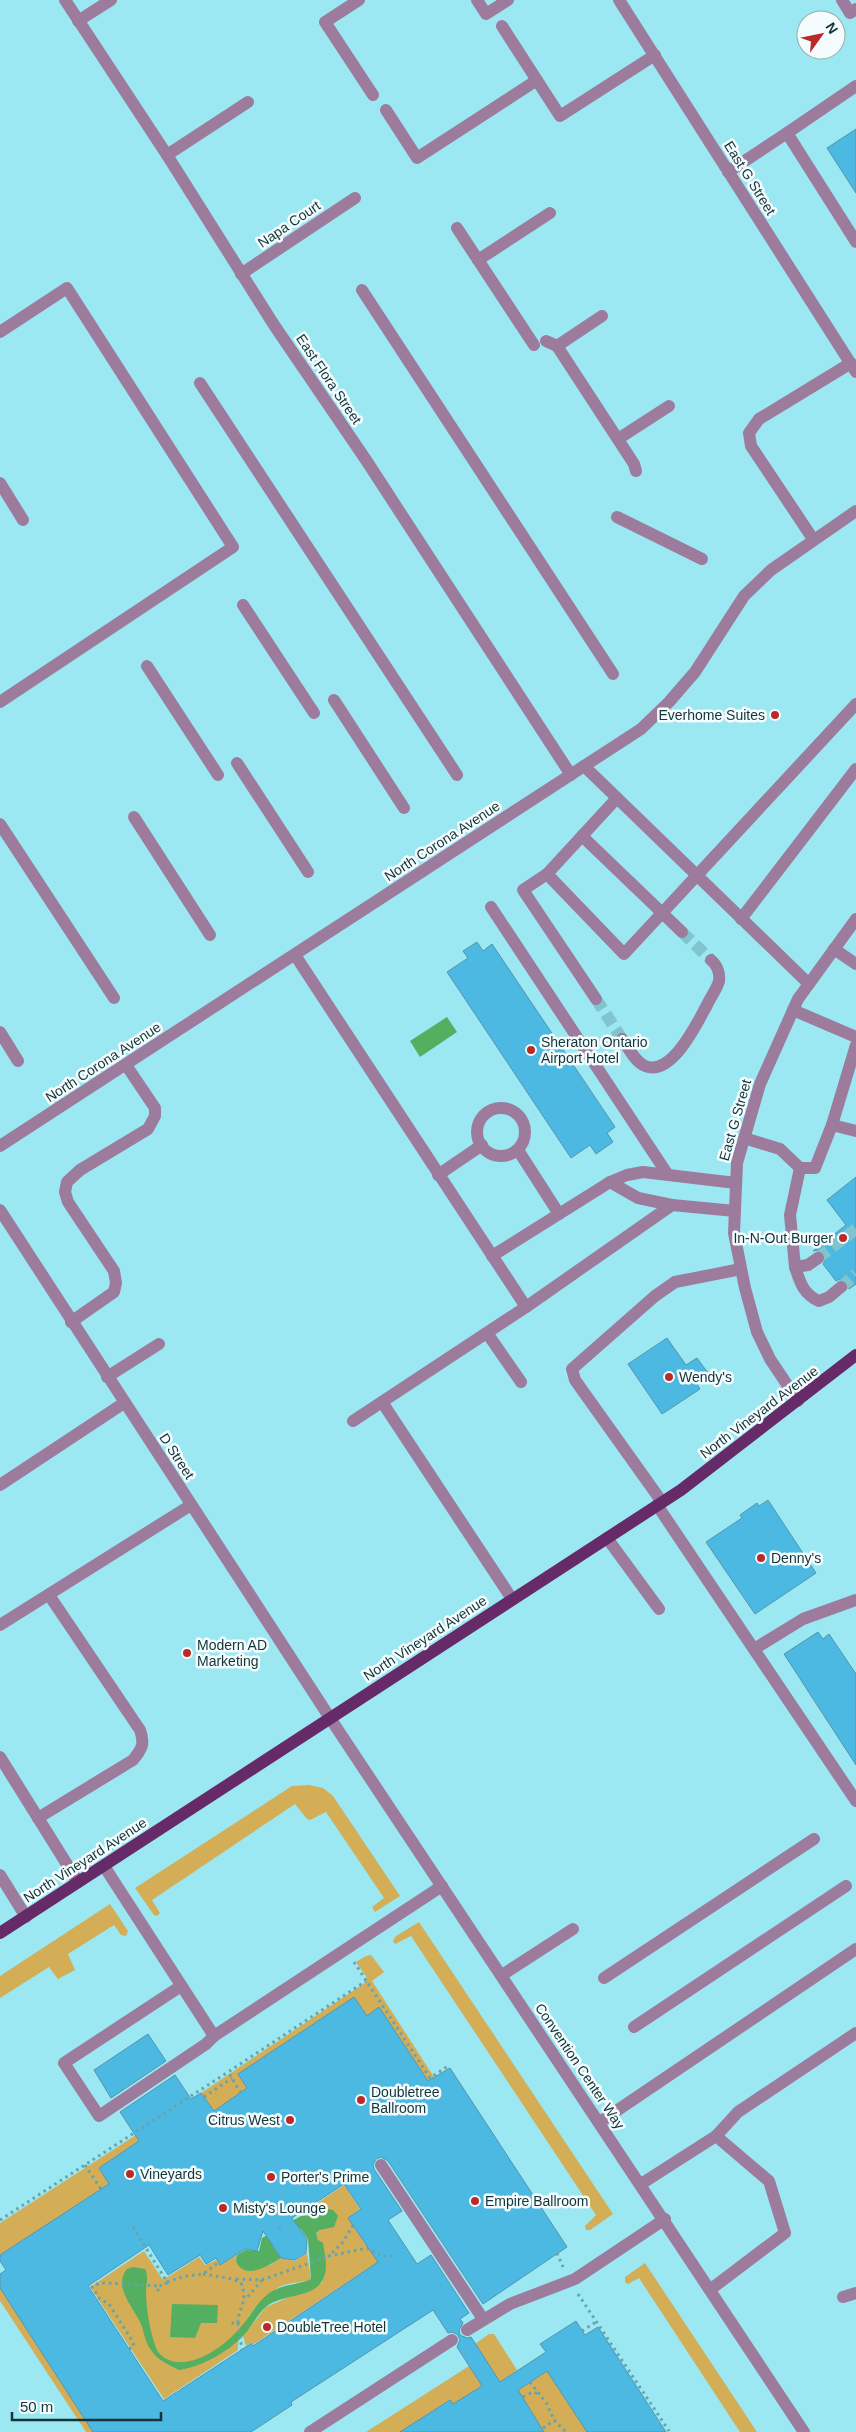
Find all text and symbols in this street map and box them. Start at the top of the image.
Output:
north arrow [796,10,846,60]
text: N [822,19,841,37]
street label: East G Street [721,138,779,218]
street label: Napa Court [255,197,323,251]
street label: East Flora Street [293,331,365,427]
place label: Everhome Suites [658,707,765,723]
marker: Everhome Suites [769,709,781,721]
street label: North Corona Avenue [381,798,503,884]
street label: North Corona Avenue [42,1019,164,1105]
place label: Sheraton Ontario Airport Hotel [541,1034,648,1066]
marker: Sheraton Ontario Airport Hotel [525,1044,537,1056]
street label: East G Street [716,1077,754,1163]
place label: In-N-Out Burger [733,1230,833,1246]
marker: In-N-Out Burger [837,1232,849,1244]
street label: North Vineyard Avenue [697,1362,821,1462]
place label: Wendy's [679,1369,732,1385]
marker: Wendy's [663,1371,675,1383]
street label: D Street [156,1430,198,1482]
place label: Denny's [771,1550,821,1566]
marker: Denny's [755,1552,767,1564]
street label: North Vineyard Avenue [360,1592,490,1684]
place label: Modern AD Marketing [197,1637,267,1669]
marker: Modern AD Marketing [181,1647,193,1659]
street label: North Vineyard Avenue [20,1814,150,1906]
street label: Convention Center Way [532,2000,628,2132]
place label: Doubletree Ballroom [371,2084,440,2116]
marker: Doubletree Ballroom [355,2094,367,2106]
place label: Citrus West [208,2112,280,2128]
marker: Citrus West [284,2114,296,2126]
place label: Vineyards [140,2166,202,2182]
marker: Vineyards [124,2168,136,2180]
place label: Porter's Prime [281,2169,369,2185]
marker: Porter's Prime [265,2171,277,2183]
place label: Empire Ballroom [485,2193,588,2209]
marker: Empire Ballroom [469,2195,481,2207]
place label: Misty's Lounge [233,2200,326,2216]
marker: Misty's Lounge [217,2202,229,2214]
place label: DoubleTree Hotel [277,2319,386,2335]
marker: DoubleTree Hotel [261,2321,273,2333]
scale bar [12,2390,161,2422]
text: 50 m [20,2398,53,2415]

